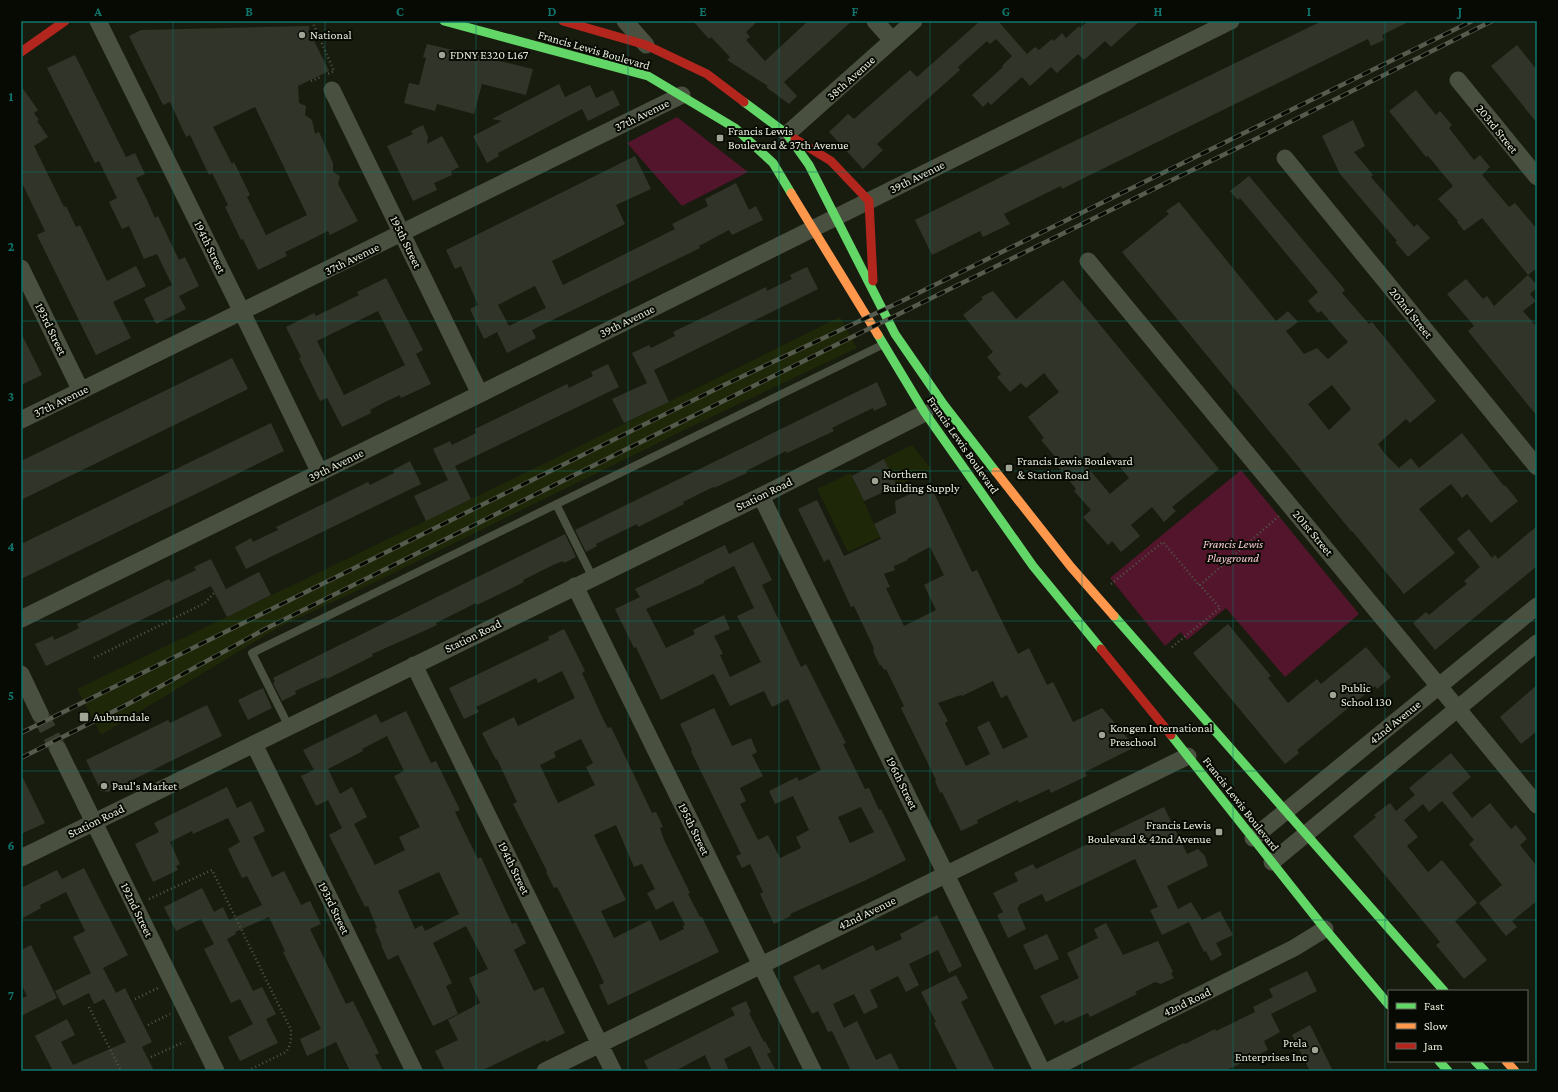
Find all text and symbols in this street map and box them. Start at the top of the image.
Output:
text: A [93,4,102,19]
text: B [245,4,253,19]
text: C [396,4,404,19]
text: D [548,4,557,19]
text: E [699,4,707,19]
text: F [852,4,859,19]
text: G [1002,4,1010,19]
text: H [1154,4,1163,19]
text: I [1307,4,1311,19]
text: J [1456,4,1462,19]
street label: Francis Lewis Boulevard [536,27,652,73]
place label: National [310,28,352,42]
marker: National [297,30,307,40]
place label: FDNY E320 L167 [450,48,529,62]
marker: FDNY E320 L167 [437,50,447,60]
street label: 38th Avenue [824,53,878,103]
text: 1 [9,89,14,104]
street label: 37th Avenue [612,96,672,134]
street label: 203rd Street [1473,102,1522,157]
place label: Francis Lewis Boulevard & 37th Avenue [728,124,849,152]
marker: Francis Lewis Boulevard & 37th Avenue [715,133,725,143]
street label: 39th Avenue [887,158,947,196]
street label: 195th Street [387,214,425,271]
street label: 194th Street [191,218,229,277]
text: 2 [8,239,15,254]
street label: 37th Avenue [322,240,382,278]
street label: 202nd Street [1386,285,1436,342]
street label: 193rd Street [32,301,70,358]
street label: 39th Avenue [597,302,657,340]
street label: 37th Avenue [31,382,91,420]
text: 3 [8,389,14,404]
street label: Francis Lewis Boulevard [924,394,1002,497]
street label: 39th Avenue [306,446,366,484]
place label: Francis Lewis Boulevard & Station Road [1017,454,1133,482]
marker: Francis Lewis Boulevard & Station Road [1004,463,1014,473]
place label: Northern Building Supply [883,467,960,495]
street label: Station Road [733,474,795,514]
marker: Northern Building Supply [870,476,880,486]
street label: 201st Street [1290,507,1337,560]
park label: Francis Lewis Playground [1203,537,1263,565]
text: 4 [7,539,15,554]
street label: Station Road [442,616,504,656]
place label: Public School 130 [1341,681,1392,709]
text: 5 [8,688,14,703]
marker: Public School 130 [1328,690,1338,700]
street label: 42nd Avenue [1366,697,1424,747]
place label: Auburndale [93,710,150,724]
marker: Auburndale [78,711,90,723]
place label: Kongen International Preschool [1110,721,1213,749]
marker: Kongen International Preschool [1097,730,1107,740]
street label: 196th Street [883,754,921,813]
street label: Francis Lewis Boulevard [1200,754,1283,854]
place label: Paul's Market [112,779,178,793]
marker: Paul's Market [99,781,109,791]
street label: Station Road [65,801,127,841]
street label: 195th Street [675,801,713,858]
place label: Francis Lewis Boulevard & 42nd Avenue [1087,818,1211,846]
marker: Francis Lewis Boulevard & 42nd Avenue [1214,827,1224,837]
text: 6 [7,838,15,853]
street label: 194th Street [495,839,533,898]
street label: 193rd Street [315,880,353,937]
street label: 192nd Street [118,881,157,940]
street label: 42nd Avenue [836,893,898,933]
street label: 42nd Road [1161,984,1214,1019]
text: 7 [8,988,14,1003]
legend [1388,990,1528,1062]
text: Fast [1424,999,1445,1013]
text: Slow [1424,1019,1448,1033]
place label: Prela Enterprises Inc [1235,1036,1307,1064]
text: Jam [1423,1039,1443,1053]
marker: Prela Enterprises Inc [1310,1045,1320,1055]

